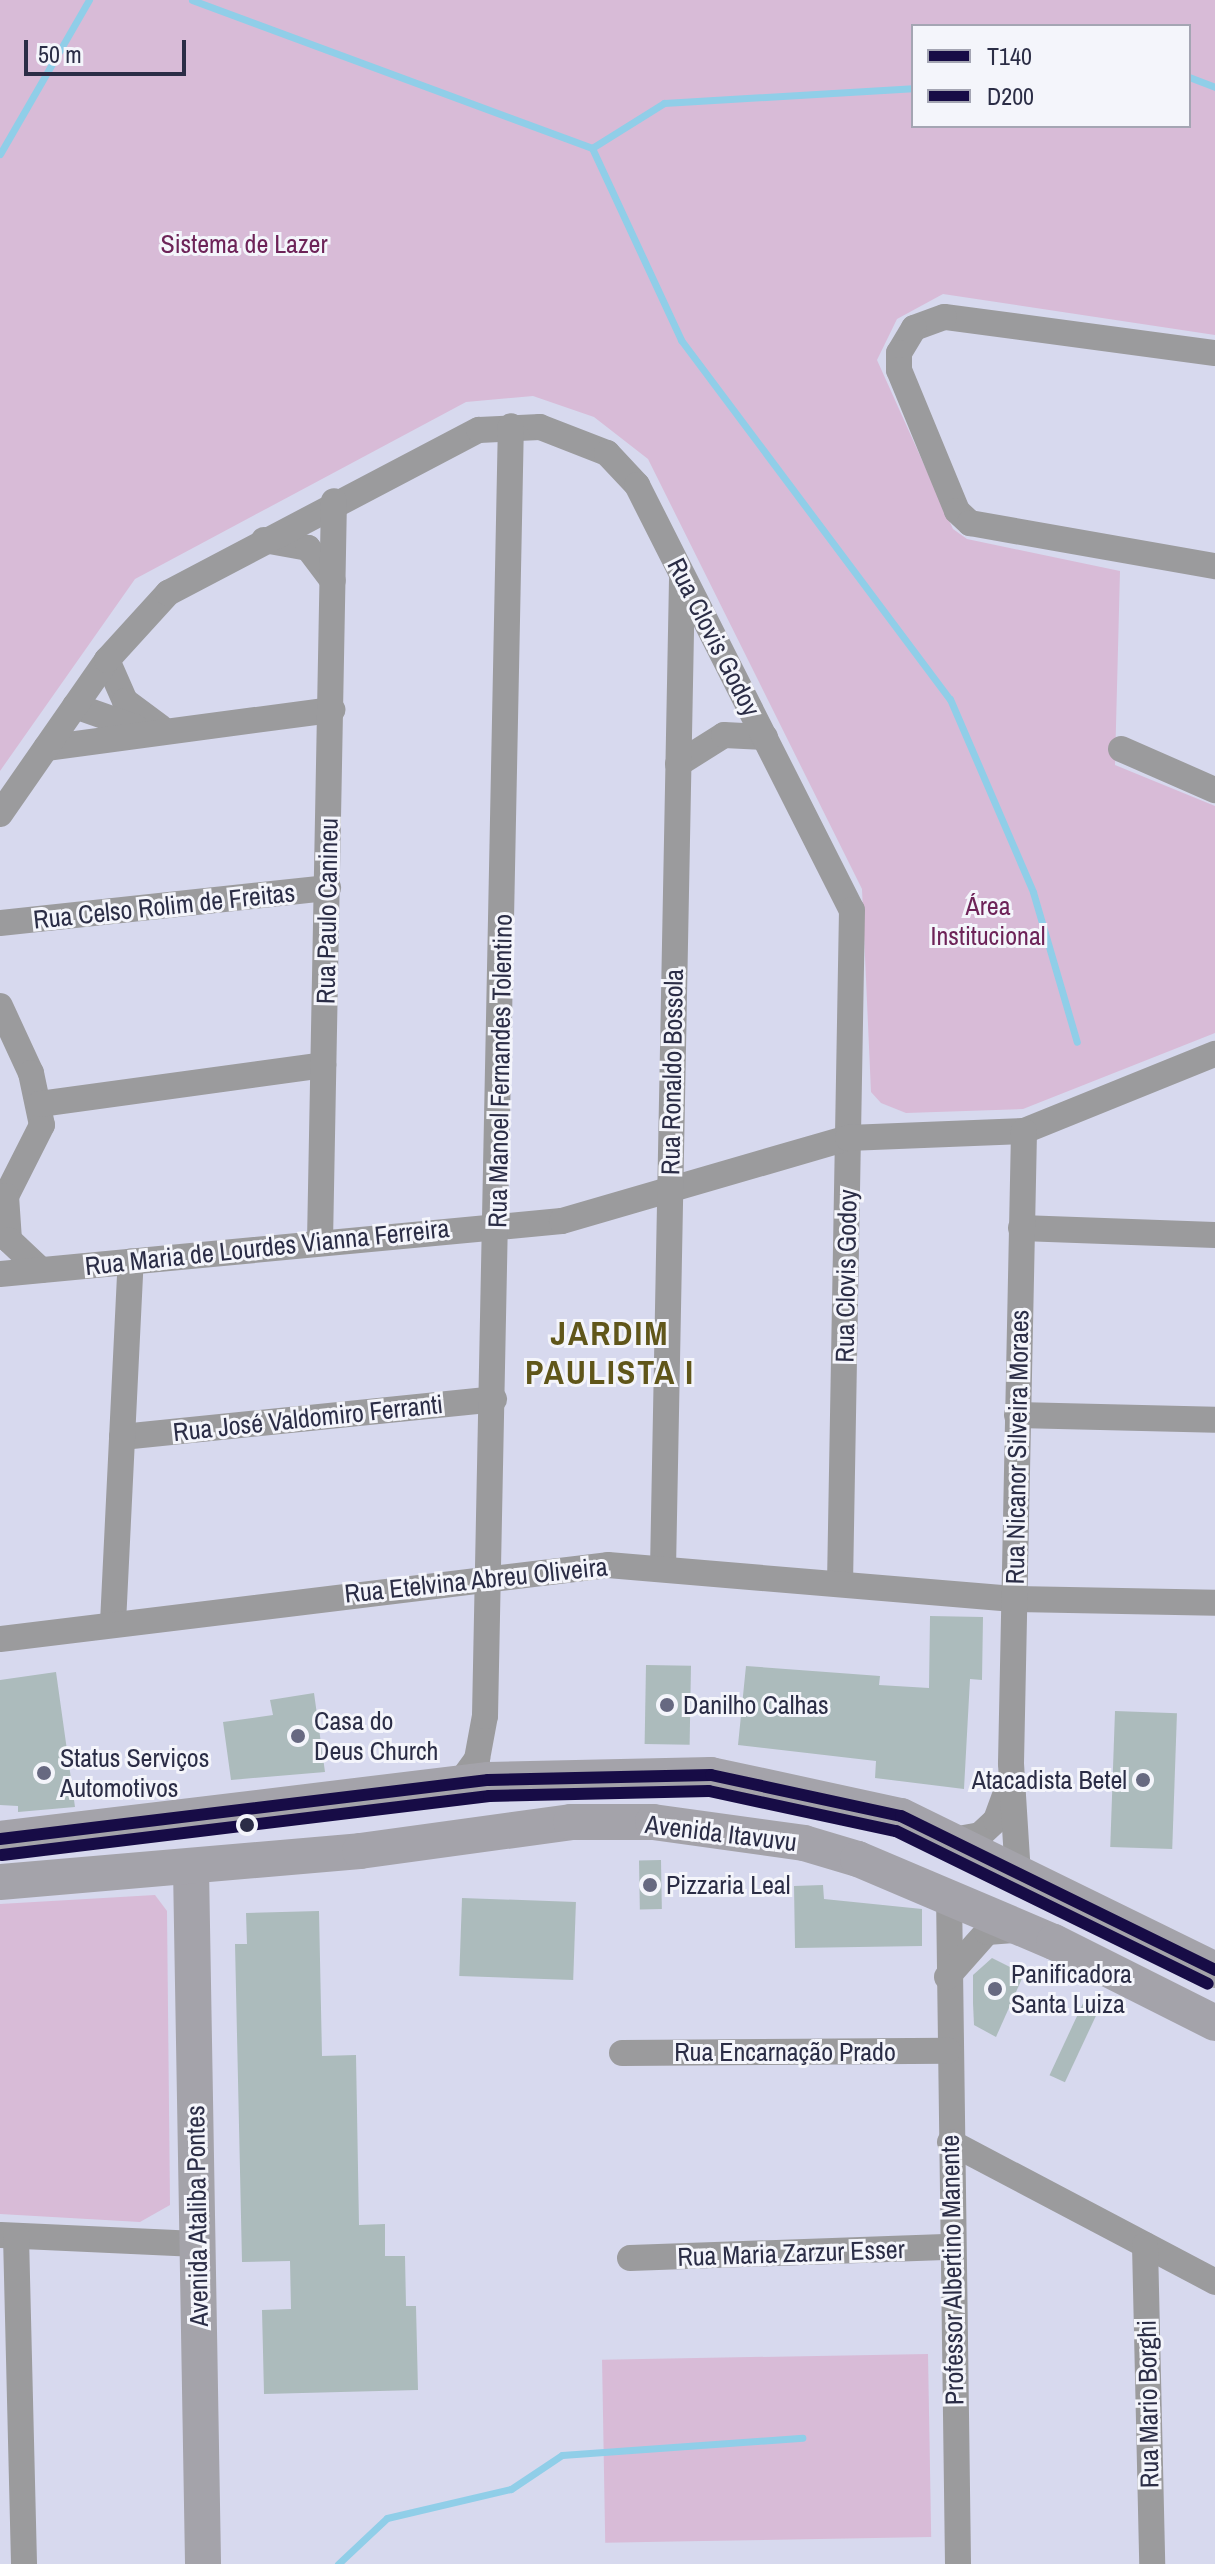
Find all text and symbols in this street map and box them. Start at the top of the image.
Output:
scale bar [28,24,190,74]
legend [911,24,1191,128]
text: 50 m [38,38,82,70]
text: T140 [987,40,1032,72]
text: D200 [987,80,1034,112]
park label: Sistema de Lazer [160,228,328,260]
street label: Rua Clovis Godoy [661,553,767,721]
street label: Rua Paulo Canineu [310,818,344,1004]
street label: Rua Celso Rolim de Freitas [32,877,296,935]
park label: Área Institucional [931,890,1045,952]
street label: Rua Manoel Fernandes Tolentino [482,914,518,1228]
street label: Rua Ronaldo Bossola [655,969,689,1175]
street label: Rua Clovis Godoy [829,1189,863,1363]
street label: Rua Maria de Lourdes Vianna Ferreira [83,1212,451,1282]
street label: Rua Nicanor Silveira Moraes [999,1309,1035,1585]
district label: JARDIM PAULISTA I [525,1313,695,1392]
street label: Rua José Valdomiro Ferranti [172,1388,444,1448]
street label: Rua Etelvina Abreu Oliveira [342,1551,610,1609]
place label: Danilho Calhas [683,1689,829,1721]
marker: Danilho Calhas [658,1696,676,1714]
place label: Casa do Deus Church [314,1705,438,1766]
marker: Casa do Deus Church [289,1727,307,1745]
place label: Status Serviços Automotivos [60,1742,209,1804]
marker: Status Serviços Automotivos [35,1764,53,1782]
place label: Atacadista Betel [972,1764,1127,1796]
marker: Atacadista Betel [1134,1771,1152,1789]
street label: Avenida Itavuvu [643,1808,799,1858]
unlabelled marker [239,1817,255,1833]
place label: Pizzaria Leal [666,1869,790,1901]
marker: Pizzaria Leal [641,1876,659,1894]
place label: Panificadora Santa Luiza [1011,1958,1132,2020]
marker: Panificadora Santa Luiza [986,1980,1004,1998]
street label: Rua Encarnação Prado [674,2036,896,2068]
street label: Avenida Ataliba Pontes [179,2105,215,2327]
street label: Professor Albertino Manente [934,2134,970,2406]
street label: Rua Maria Zarzur Esser [677,2233,905,2273]
street label: Rua Mario Borghi [1131,2320,1165,2488]

